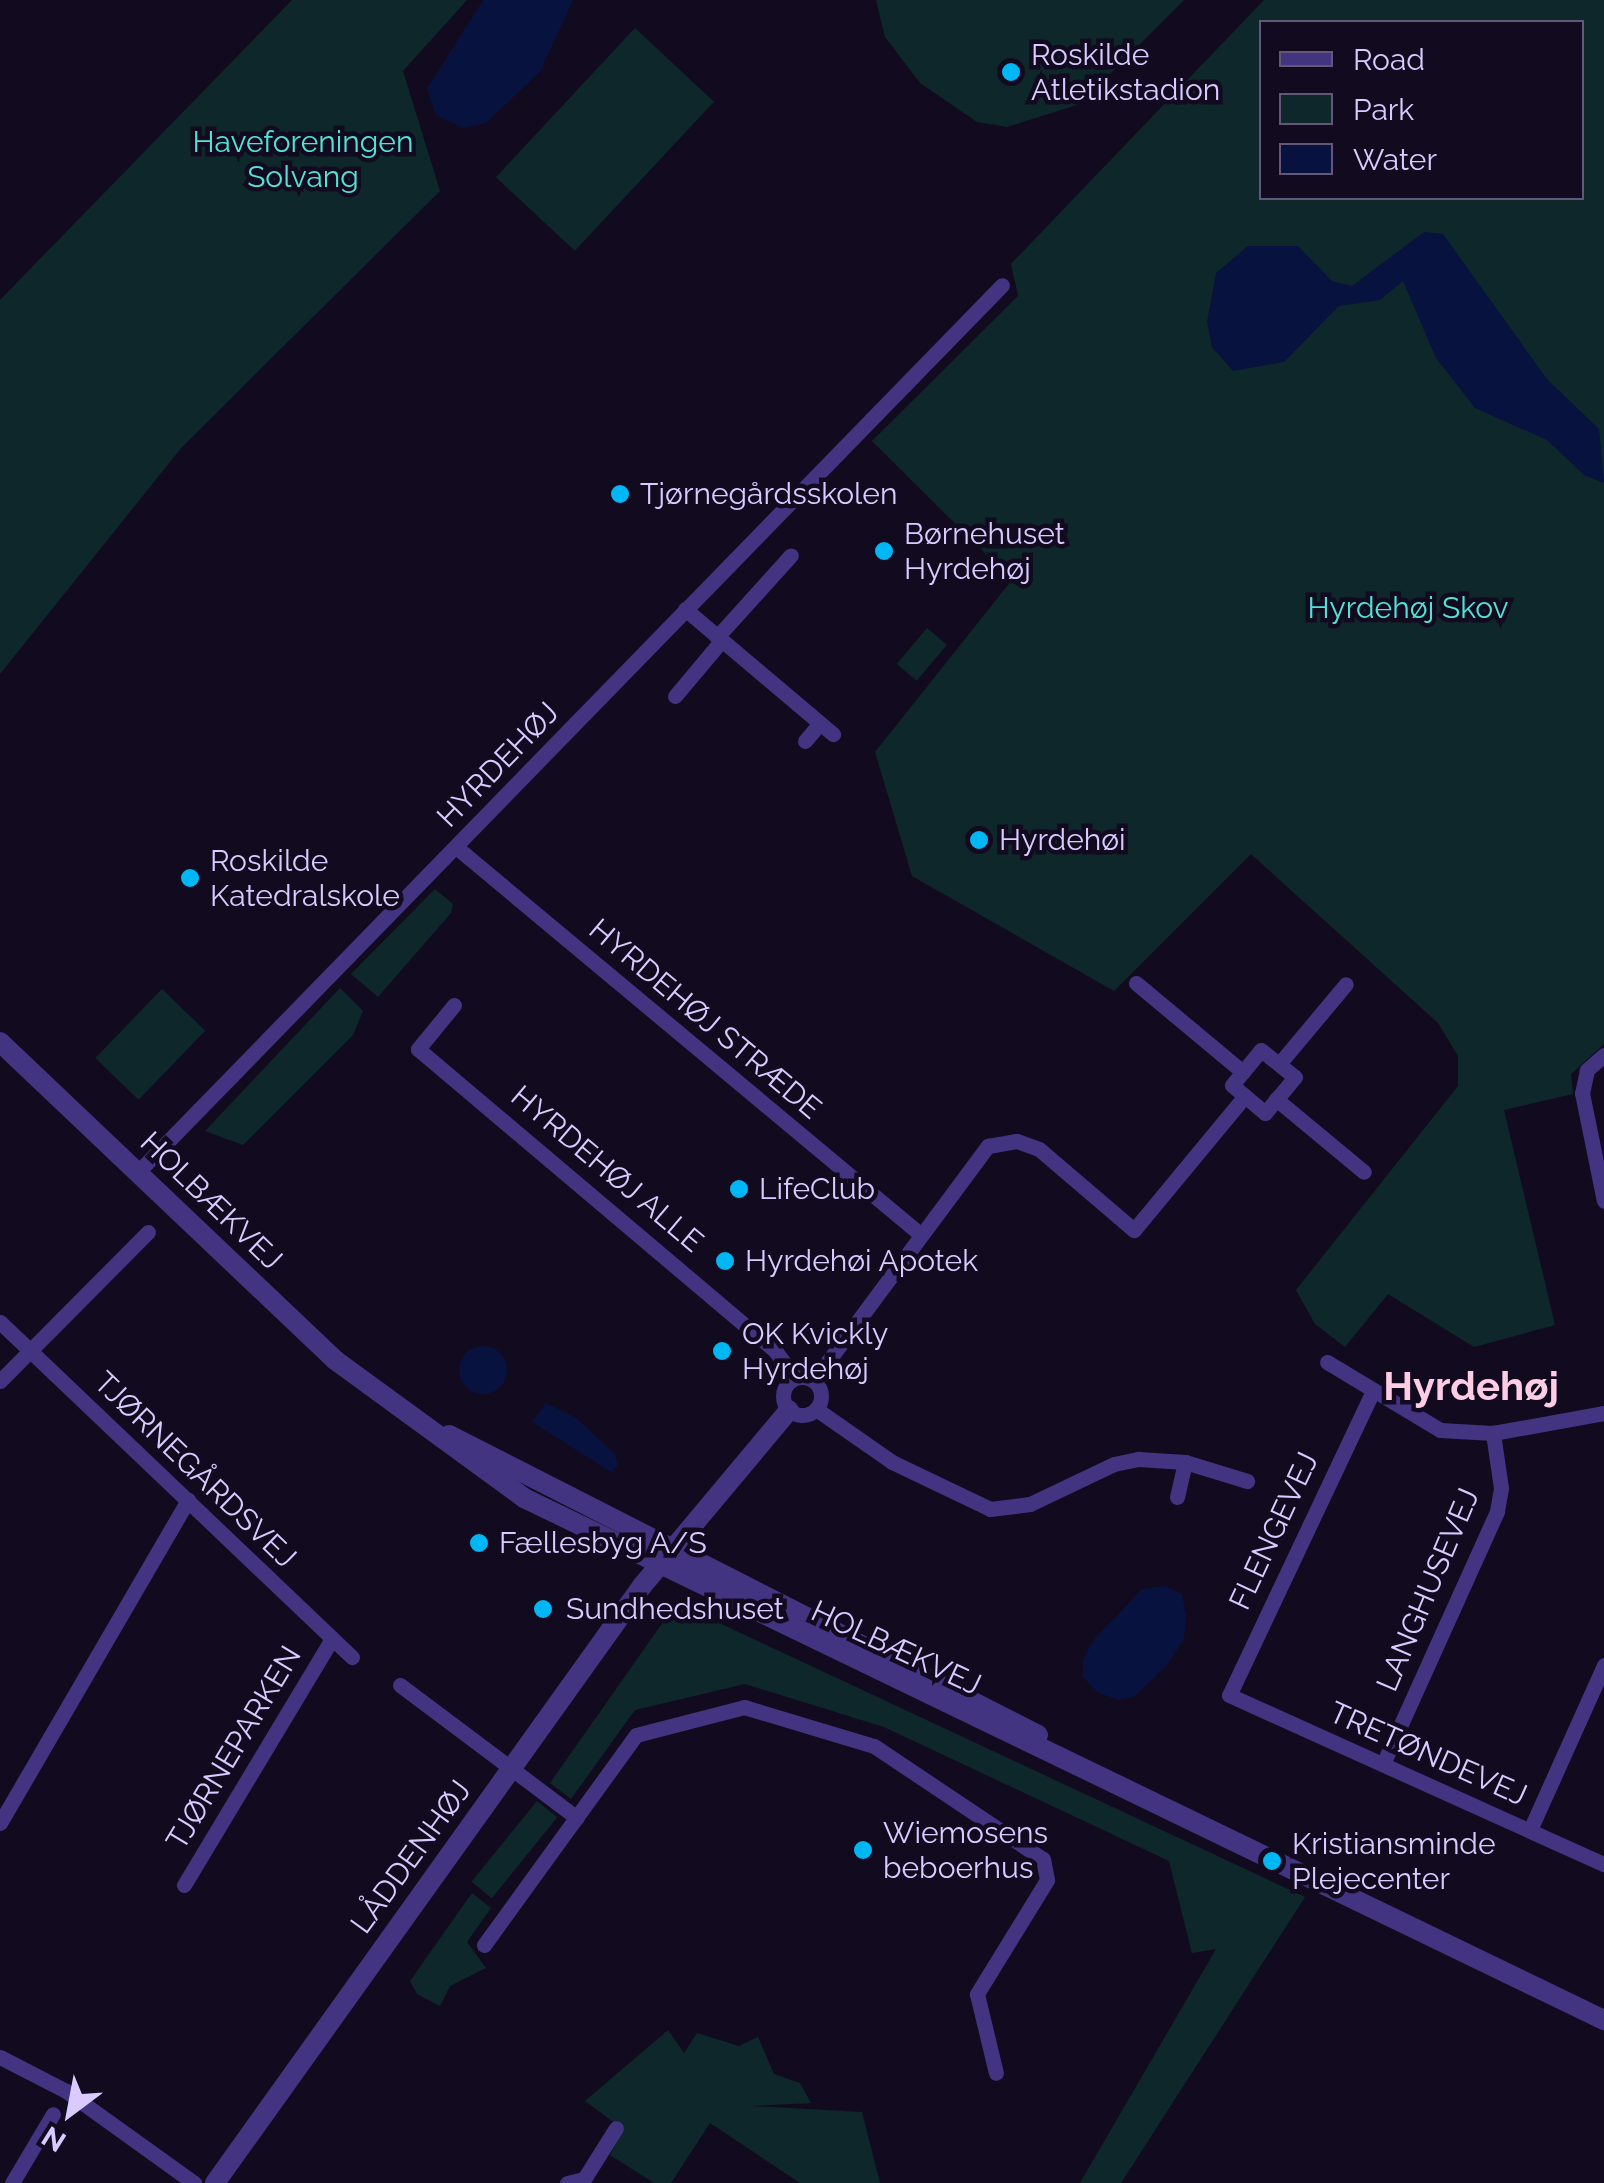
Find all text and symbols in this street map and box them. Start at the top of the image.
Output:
legend [1259,20,1584,200]
place label: Roskilde Atletikstadion [1031,37,1220,108]
text: Road [1353,42,1425,77]
marker: Roskilde Atletikstadion [1000,61,1022,83]
text: Park [1353,92,1414,127]
park label: Haveforeningen Solvang [193,124,413,194]
text: Water [1353,142,1437,177]
place label: Tjørnegårdsskolen [640,476,897,512]
marker: Tjørnegårdsskolen [609,483,631,505]
place label: Børnehuset Hyrdehøj [904,516,1065,586]
marker: Børnehuset Hyrdehøj [873,540,895,562]
park label: Hyrdehøj Skov [1307,590,1509,626]
street label: HYRDEHØJ [430,695,566,835]
place label: Hyrdehøi [999,822,1126,858]
marker: Hyrdehøi [968,829,990,851]
place label: Roskilde Katedralskole [210,843,400,914]
marker: Roskilde Katedralskole [179,867,201,889]
street label: HYRDEHØJ STRÆDE [582,912,828,1126]
street label: HYRDEHØJ ALLE [503,1078,711,1260]
street label: HOLBÆKVEJ [133,1124,289,1278]
place label: LifeClub [759,1171,875,1207]
marker: LifeClub [728,1178,750,1200]
place label: Hyrdehøi Apotek [745,1243,979,1279]
marker: Hyrdehøi Apotek [714,1250,736,1272]
place label: OK Kvickly Hyrdehøj [742,1316,889,1386]
marker: OK Kvickly Hyrdehøj [711,1340,733,1362]
district label: Hyrdehøj [1383,1362,1559,1410]
street label: TJØRNEGÅRDSVEJ [87,1364,303,1576]
street label: FLENGEVEJ [1222,1447,1326,1615]
street label: LANGHUSEVEJ [1369,1483,1487,1697]
place label: Fællesbyg A/S [499,1525,708,1561]
marker: Fællesbyg A/S [468,1532,490,1554]
place label: Sundhedshuset [566,1591,784,1627]
street label: HOLBÆKVEJ [805,1593,987,1703]
marker: Sundhedshuset [530,1596,556,1622]
street label: TJØRNEPARKEN [159,1640,309,1856]
street label: TRETØNDEVEJ [1324,1694,1532,1814]
street label: LÅDDENHØJ [343,1773,479,1941]
place label: Wiemosens beboerhus [883,1815,1048,1886]
place label: Kristiansminde Plejecenter [1292,1826,1496,1896]
marker: Wiemosens beboerhus [852,1839,874,1861]
marker: Kristiansminde Plejecenter [1261,1850,1283,1872]
north arrow [20,2063,120,2163]
text: N [36,2119,72,2159]

